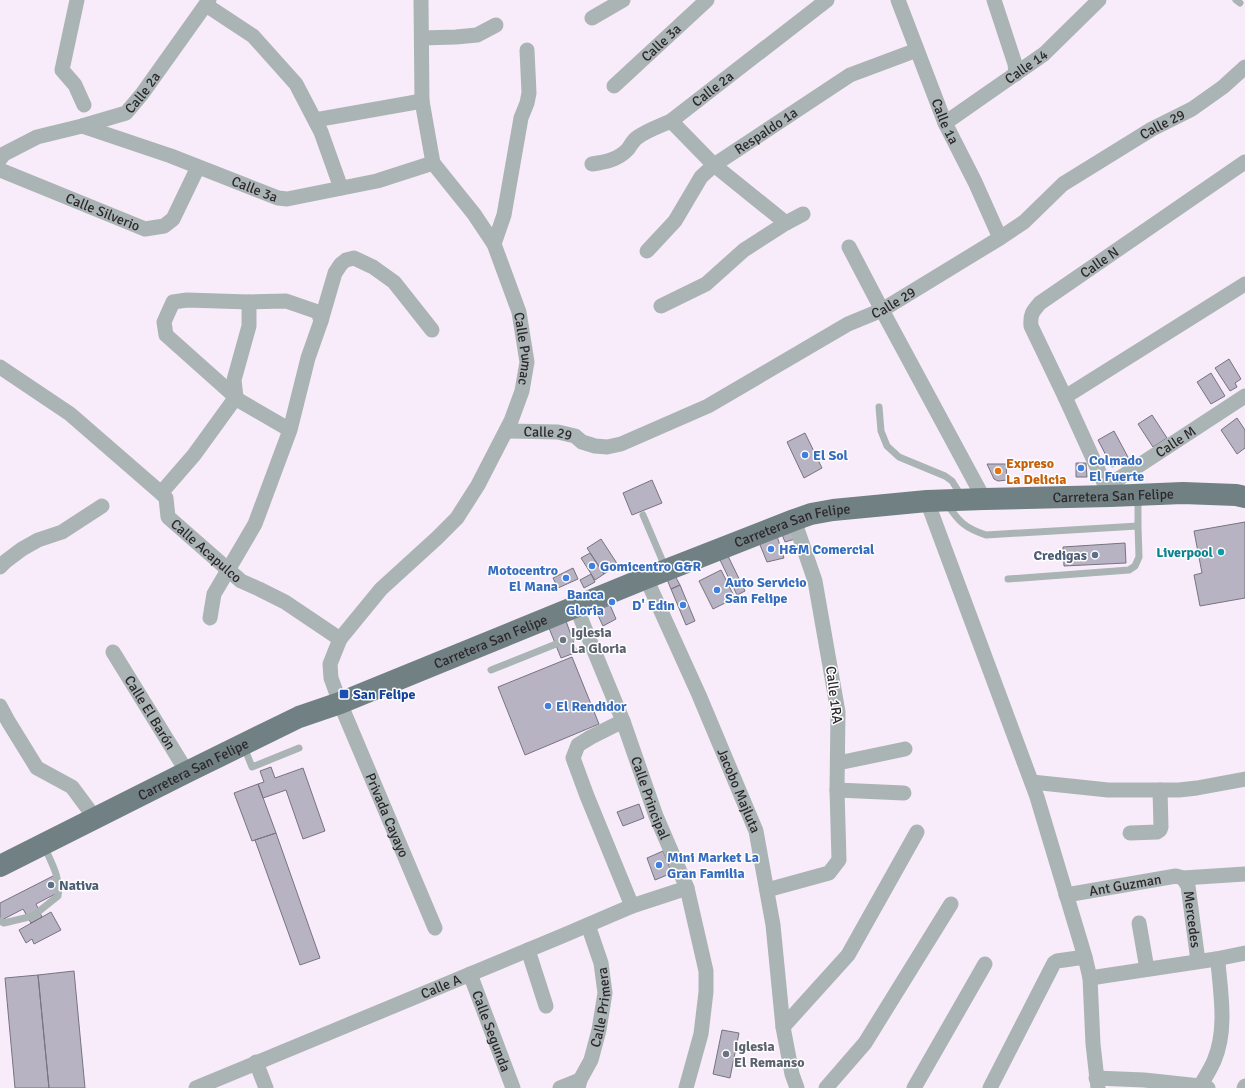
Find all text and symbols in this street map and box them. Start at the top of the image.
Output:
street label: Calle 3a [638,20,684,65]
street label: Calle 14 [1001,45,1051,87]
street label: Calle 2a [688,67,737,110]
street label: Calle 2a [121,68,164,117]
street label: Calle 1a [928,96,963,147]
street label: Respaldo 1a [731,104,801,158]
street label: Calle 29 [1136,105,1188,143]
street label: Calle 3a [229,172,280,206]
street label: Calle Silverio [63,189,143,235]
street label: Calle N [1077,243,1122,282]
street label: Calle 29 [869,283,919,322]
street label: Calle Pumac [511,311,536,387]
street label: Calle M [1152,422,1199,461]
street label: Calle 29 [524,423,574,444]
place label: El Sol [813,447,849,464]
marker: El Sol [800,450,810,460]
place label: Colmado El Fuerte [1089,452,1144,485]
place label: Expreso La Delicia [1006,455,1066,488]
marker: Colmado El Fuerte [1076,463,1086,473]
marker: Expreso La Delicia [993,466,1003,476]
street label: Carretera San Felipe [1052,485,1174,506]
street label: Carretera San Felipe [732,500,851,551]
street label: Calle Acapulco [167,515,245,586]
place label: H&M Comercial [779,541,875,558]
marker: H&M Comercial [766,544,776,554]
place label: Liverpool [1156,544,1214,561]
place label: Credigas [1034,547,1087,564]
marker: Liverpool [1216,547,1226,557]
marker: Credigas [1090,550,1100,560]
place label: Gomicentro G&R [600,558,701,575]
marker: Gomicentro G&R [587,561,597,571]
place label: Motocentro El Mana [488,562,558,595]
marker: Motocentro El Mana [561,573,571,583]
place label: Auto Servicio San Felipe [725,574,807,607]
marker: Auto Servicio San Felipe [712,585,722,595]
place label: Banca Gloria [566,586,604,619]
marker: Banca Gloria [607,597,617,607]
place label: D' Edin [632,597,675,614]
marker: D' Edin [678,600,688,610]
street label: Carretera San Felipe [431,611,550,672]
place label: Iglesia La Gloria [571,624,626,657]
marker: Iglesia La Gloria [558,635,568,645]
street label: Calle 1RA [822,665,846,725]
street label: Calle El Barón [121,672,180,753]
place label: San Felipe [353,686,416,703]
marker: San Felipe [338,688,350,700]
place label: El Rendidor [556,698,627,715]
marker: El Rendidor [543,701,553,711]
street label: Carretera San Felipe [135,735,251,804]
street label: Jacobo Majluta [714,745,764,836]
street label: Calle Principal [627,754,674,842]
street label: Privada Cayayo [362,770,413,860]
place label: Mini Market La Gran Familia [667,849,759,882]
marker: Mini Market La Gran Familia [654,860,664,870]
street label: Ant Guzman [1088,870,1163,899]
place label: Nativa [59,877,99,894]
marker: Nativa [46,880,56,890]
street label: Mercedes [1180,890,1205,949]
street label: Calle Primera [586,966,614,1049]
street label: Calle A [418,970,464,1002]
street label: Calle Segunda [468,988,515,1074]
place label: Iglesia El Remanso [734,1038,805,1071]
marker: Iglesia El Remanso [721,1049,731,1059]

